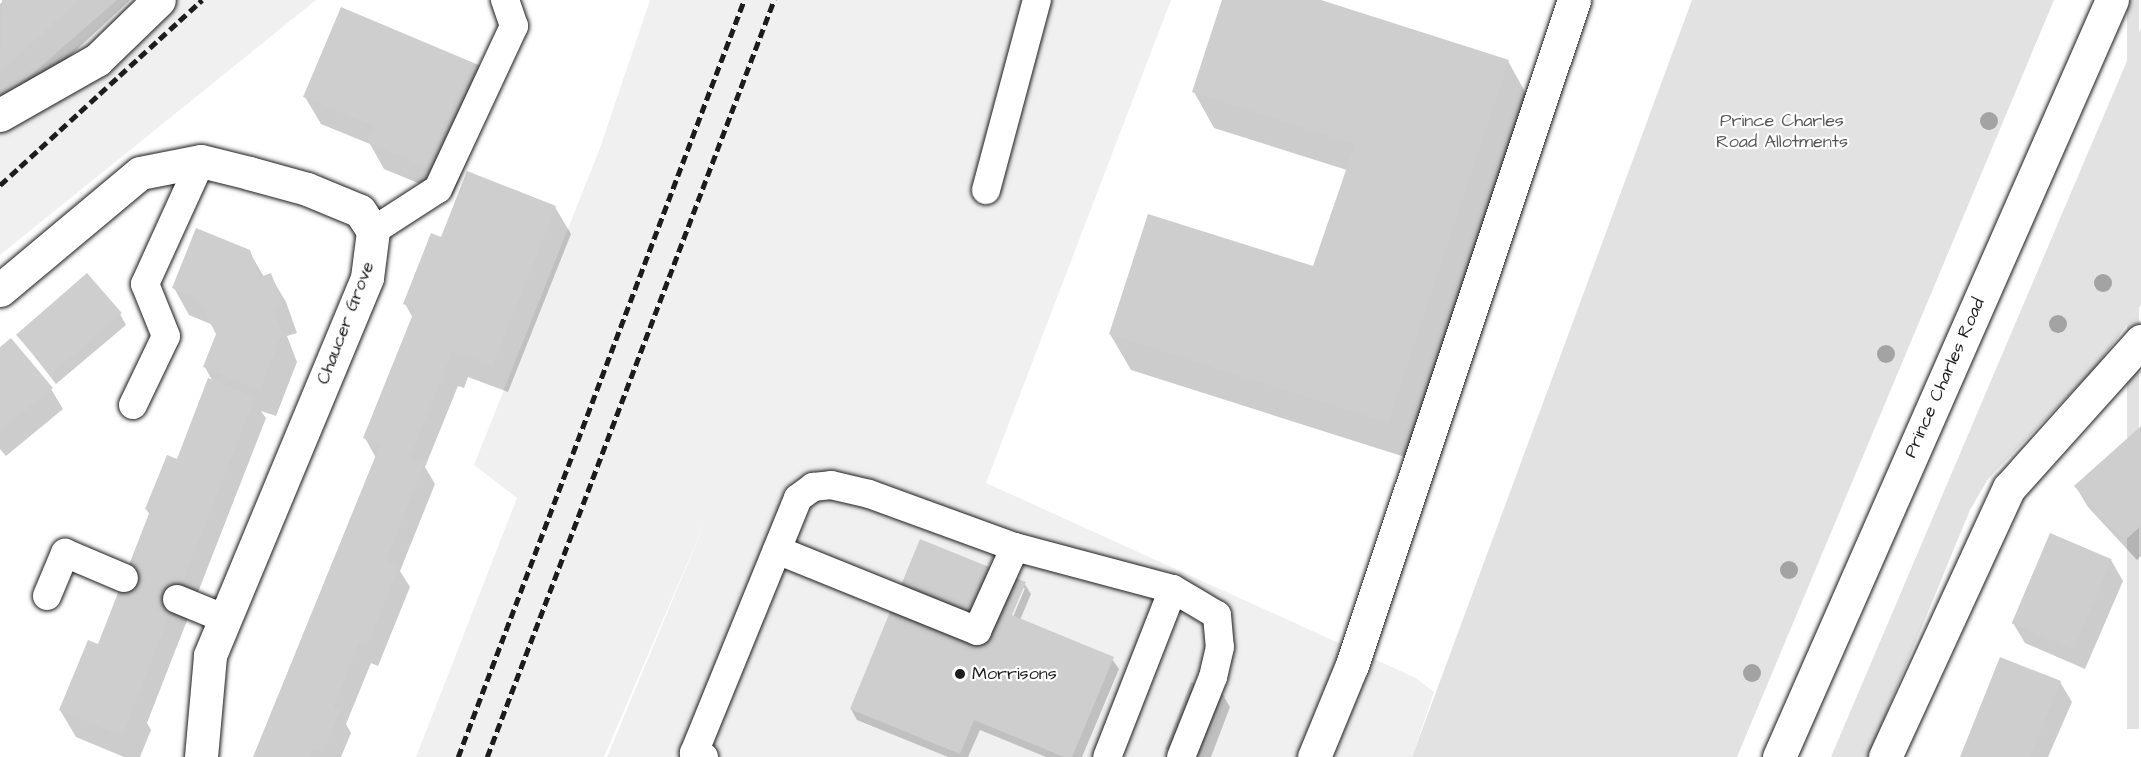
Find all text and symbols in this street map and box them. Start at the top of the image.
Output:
park label: Prince Charles Road Allotments [1716,111,1848,154]
street label: Chaucer Grove [313,259,379,387]
street label: Prince Charles Road [1900,295,1990,461]
place label: Morrisons [972,663,1057,685]
marker: Morrisons [953,667,967,681]

